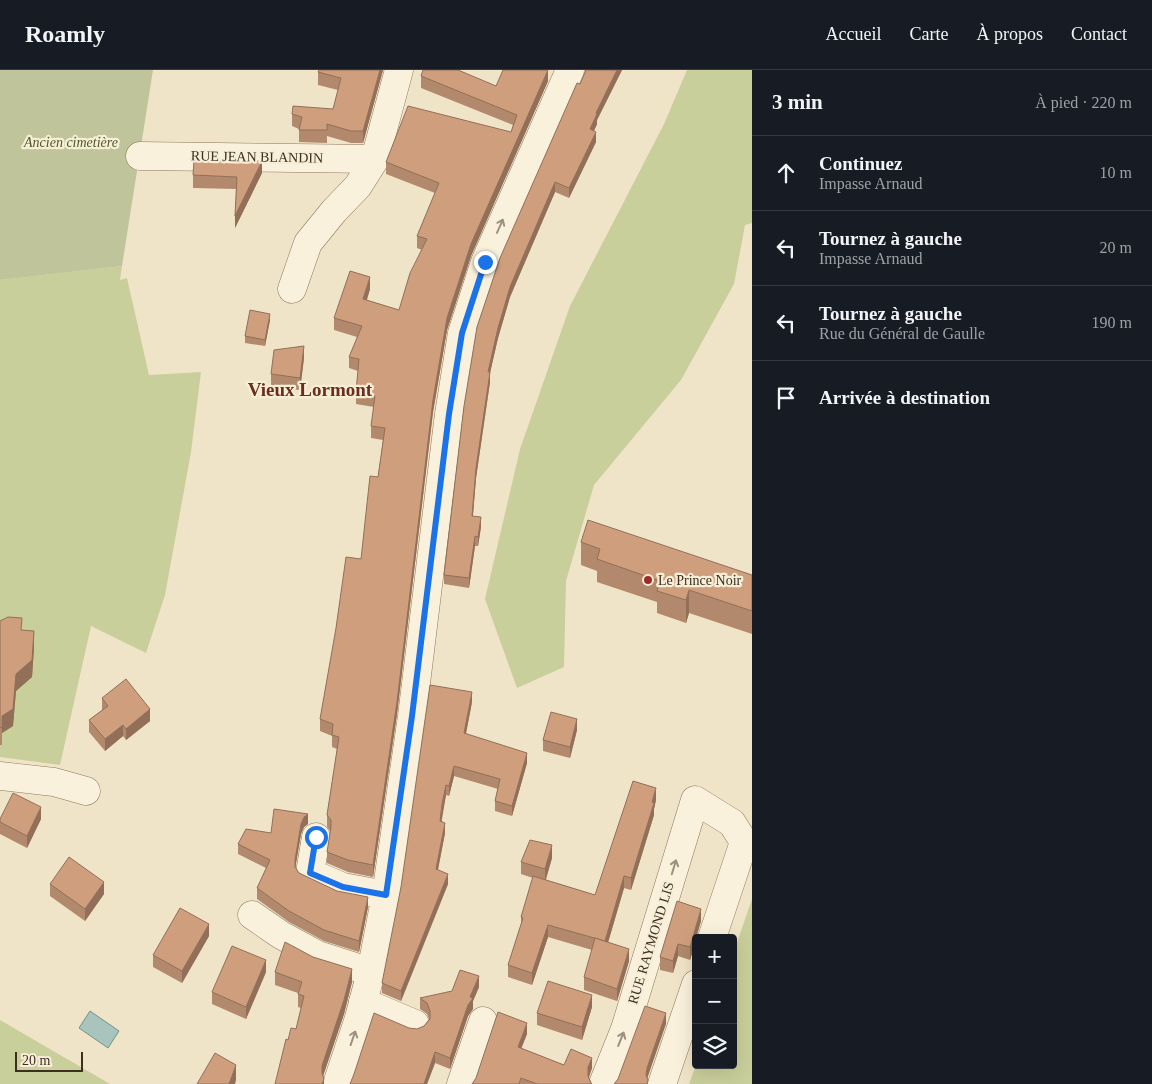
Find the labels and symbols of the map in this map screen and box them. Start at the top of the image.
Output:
park label: Ancien cimetière [23,135,118,150]
street label: RUE JEAN BLANDIN [191,148,323,166]
one-way arrow [496,219,506,234]
route end [474,251,497,274]
district label: Vieux Lormont [248,379,373,400]
place label: Le Prince Noir [658,573,742,588]
marker: Le Prince Noir [642,574,654,586]
route start [305,826,328,849]
one-way arrow [670,859,679,875]
street label: RUE RAYMOND LIS [625,880,677,1006]
one-way arrow [349,1031,358,1046]
one-way arrow [617,1032,626,1047]
scale bar [15,1049,82,1072]

